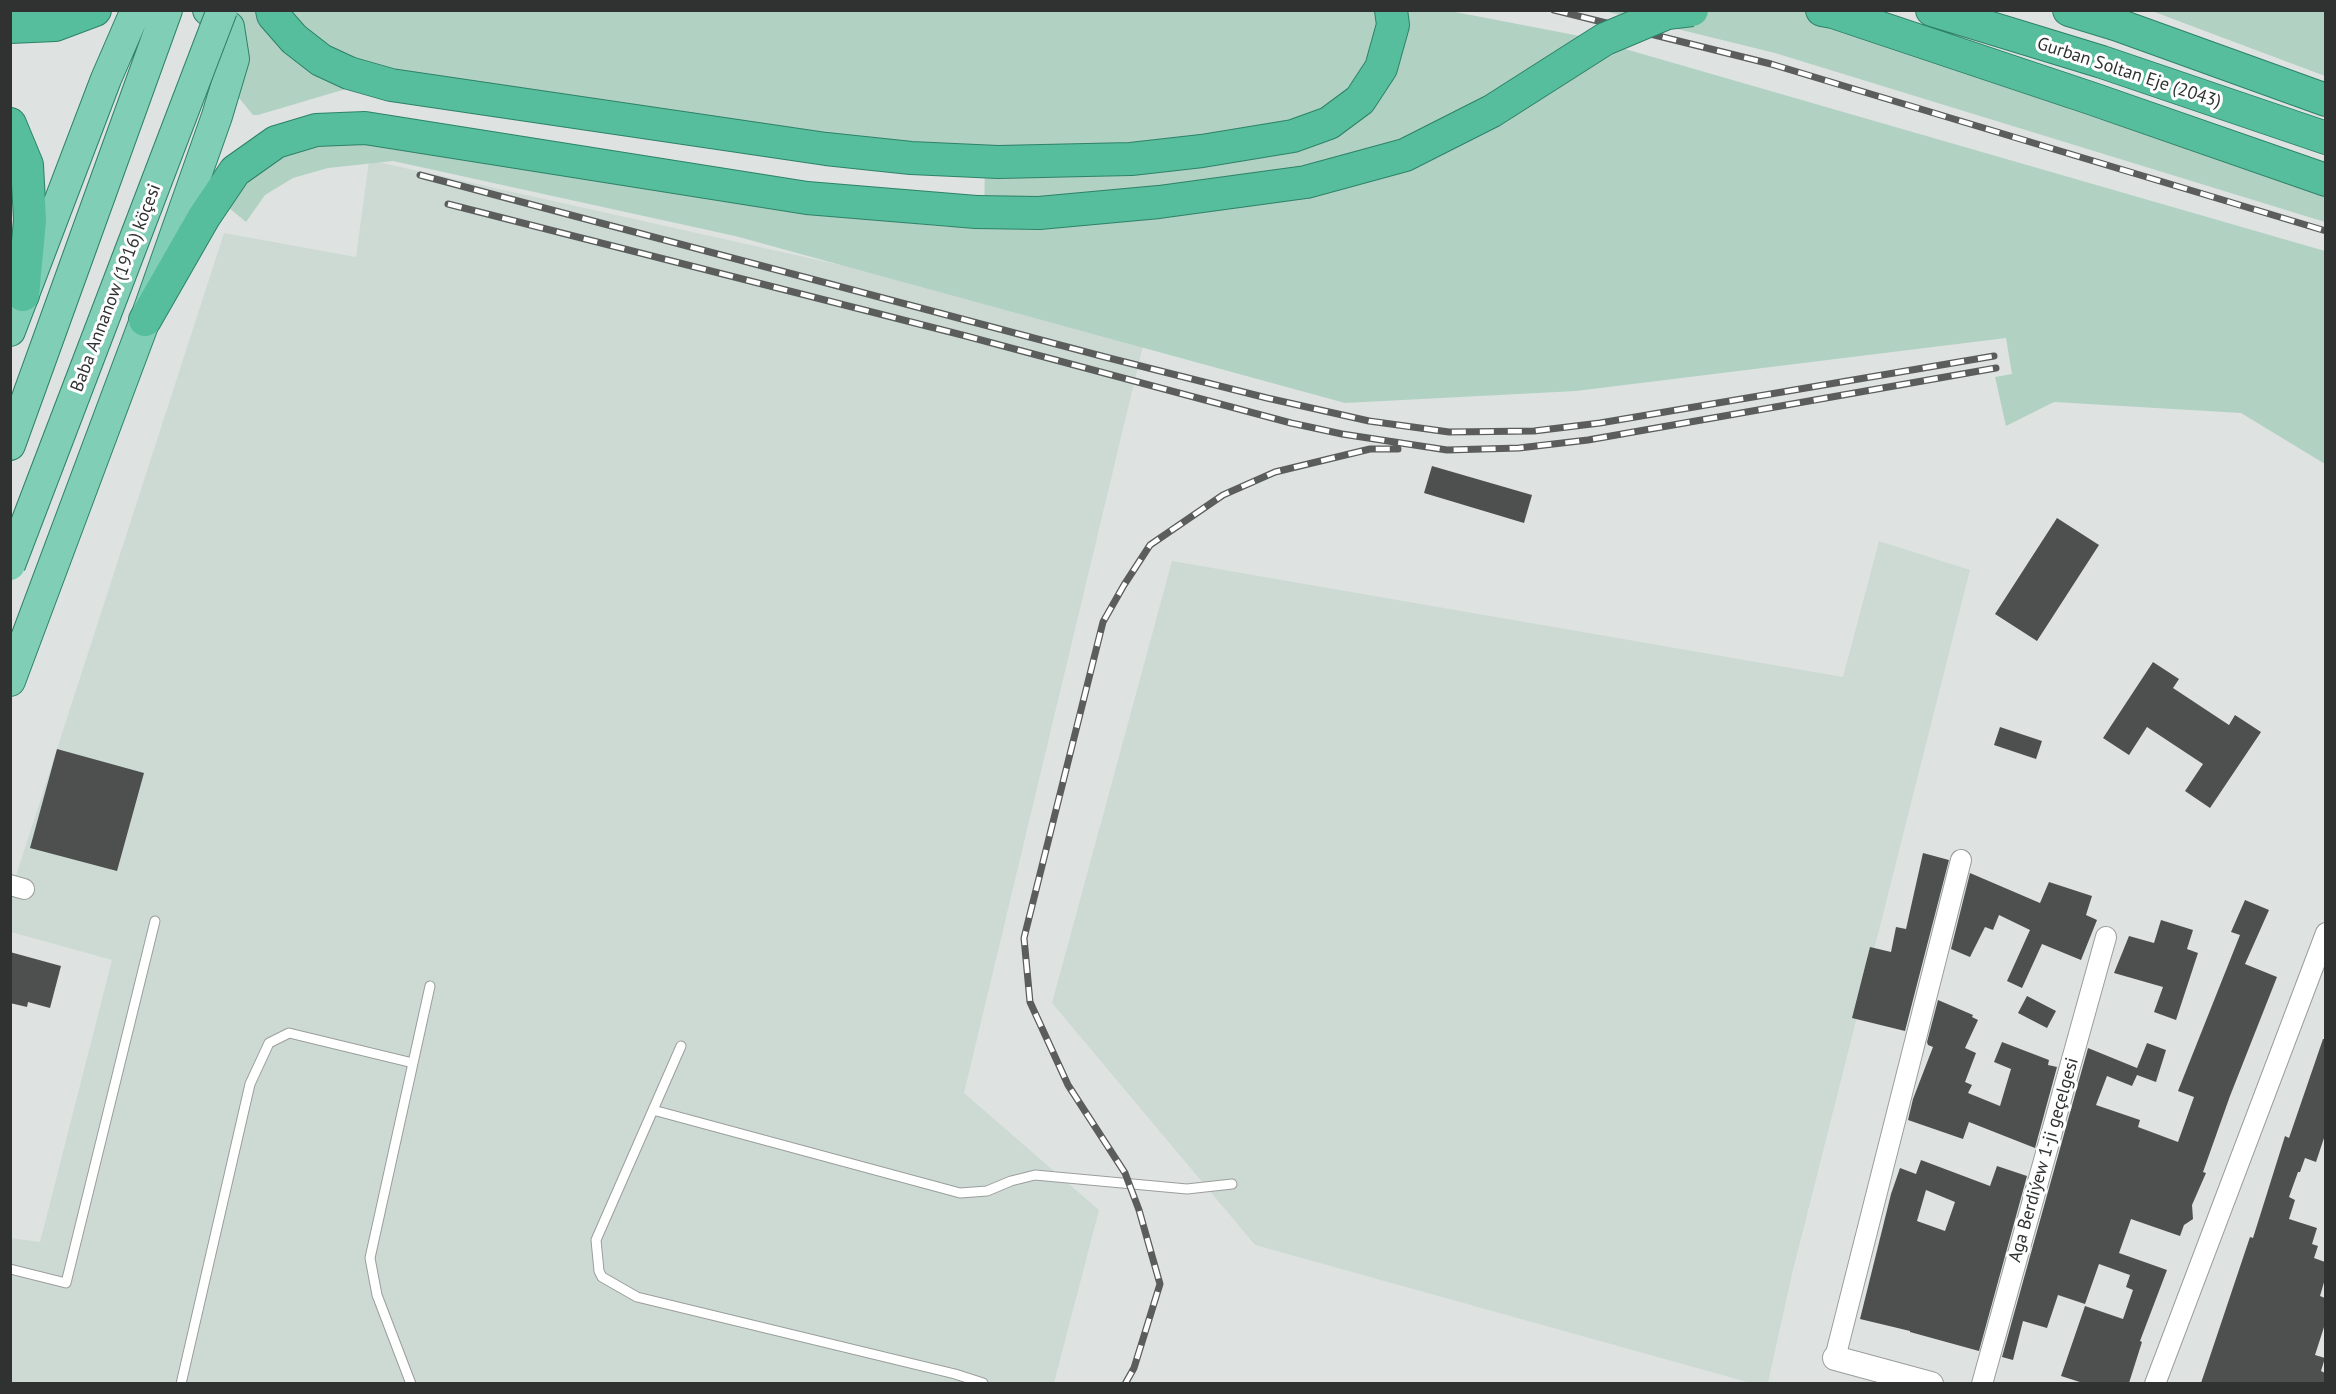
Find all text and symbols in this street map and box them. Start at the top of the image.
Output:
street label: Gurban Soltan Eje (2043) [2034,33,2224,113]
street label: Baba Annanow (1916) köçesi [66,181,166,395]
street label: Aga Berdiýew 1-ji geçelgesi [2004,1055,2084,1265]

